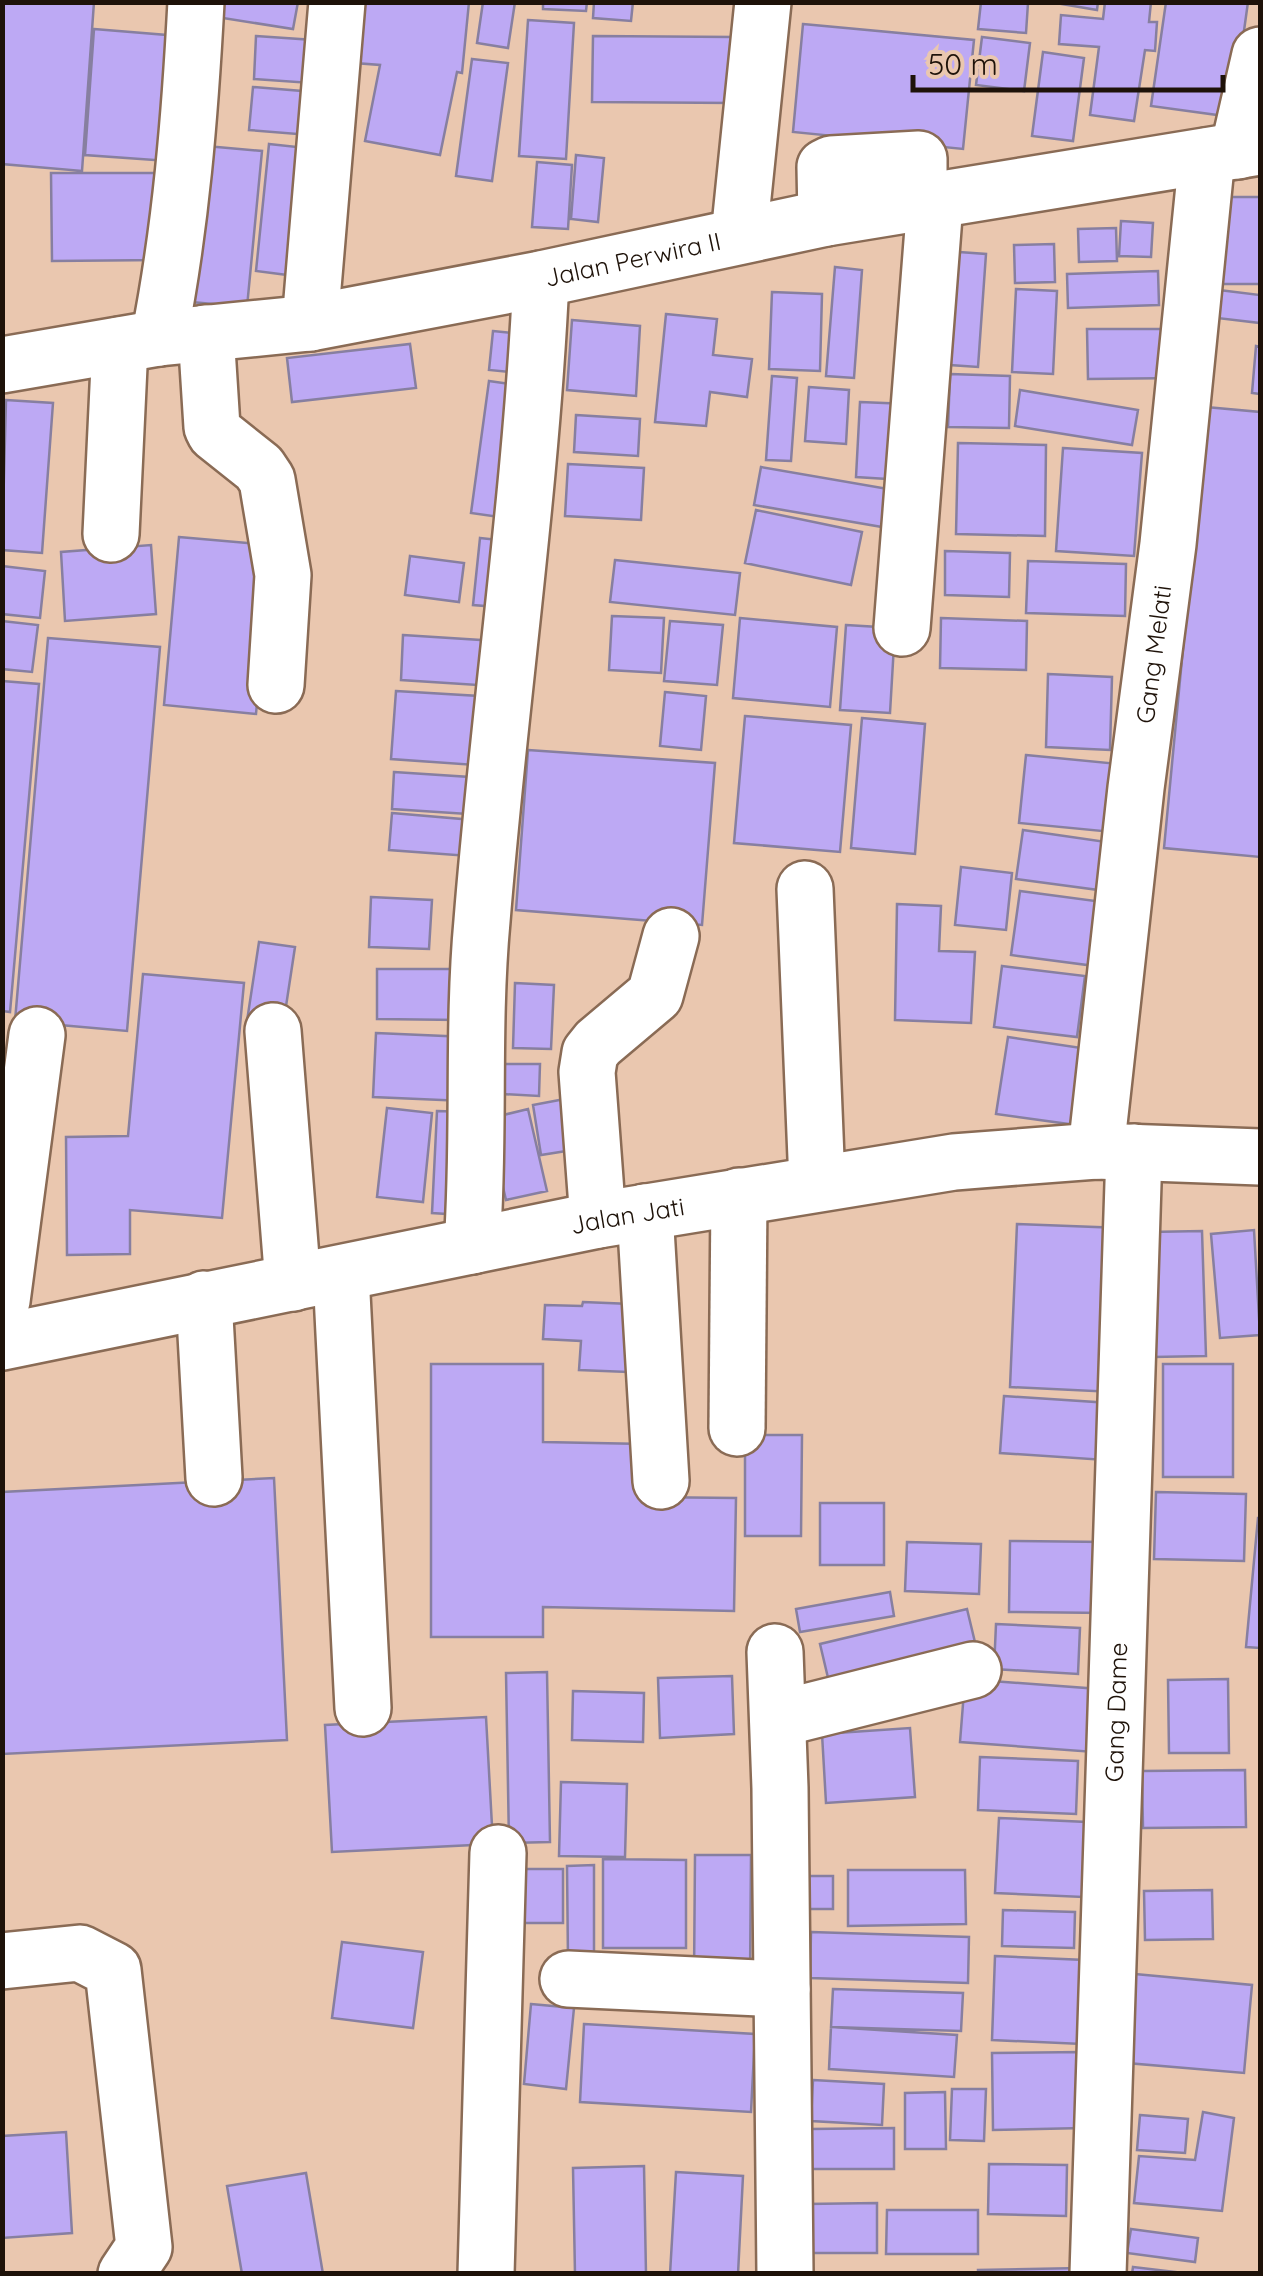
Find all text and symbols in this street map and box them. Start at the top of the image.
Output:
scale bar [913,30,1223,92]
text: 50 m [928,45,998,83]
street label: Jalan Perwira II [542,225,724,293]
street label: Gang Melati [1129,583,1177,725]
street label: Jalan Jati [568,1190,686,1240]
street label: Gang Dame [1098,1642,1133,1783]

